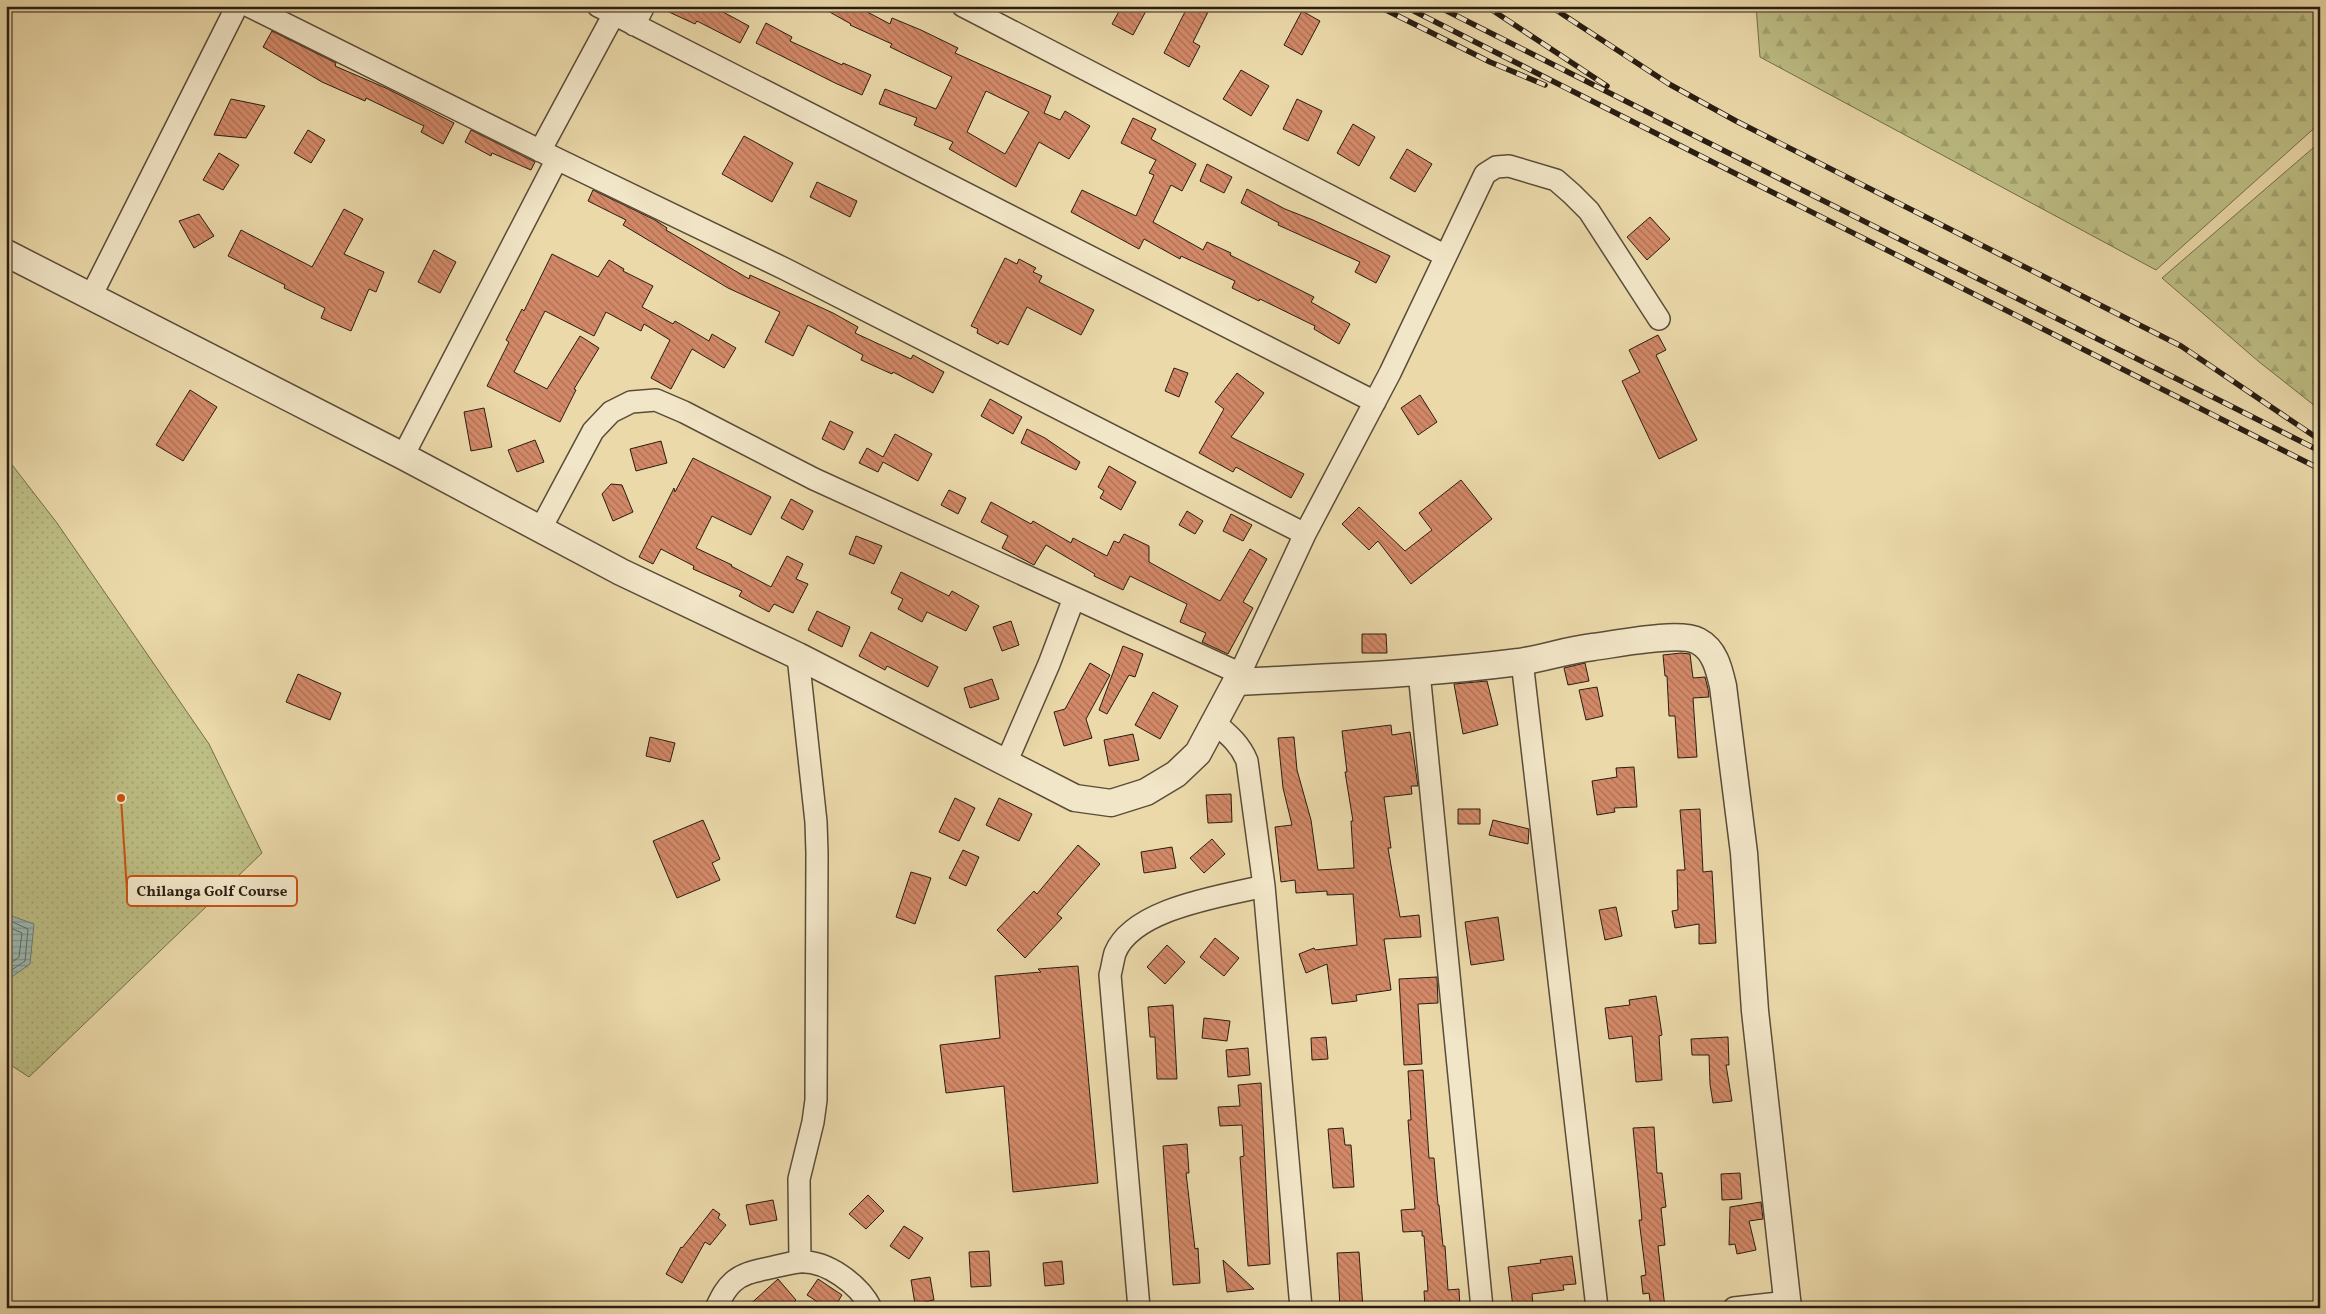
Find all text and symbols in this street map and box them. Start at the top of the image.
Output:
callout: Chilanga Golf Course [127,876,297,906]
text: Chilanga Golf Course [137,882,288,903]

